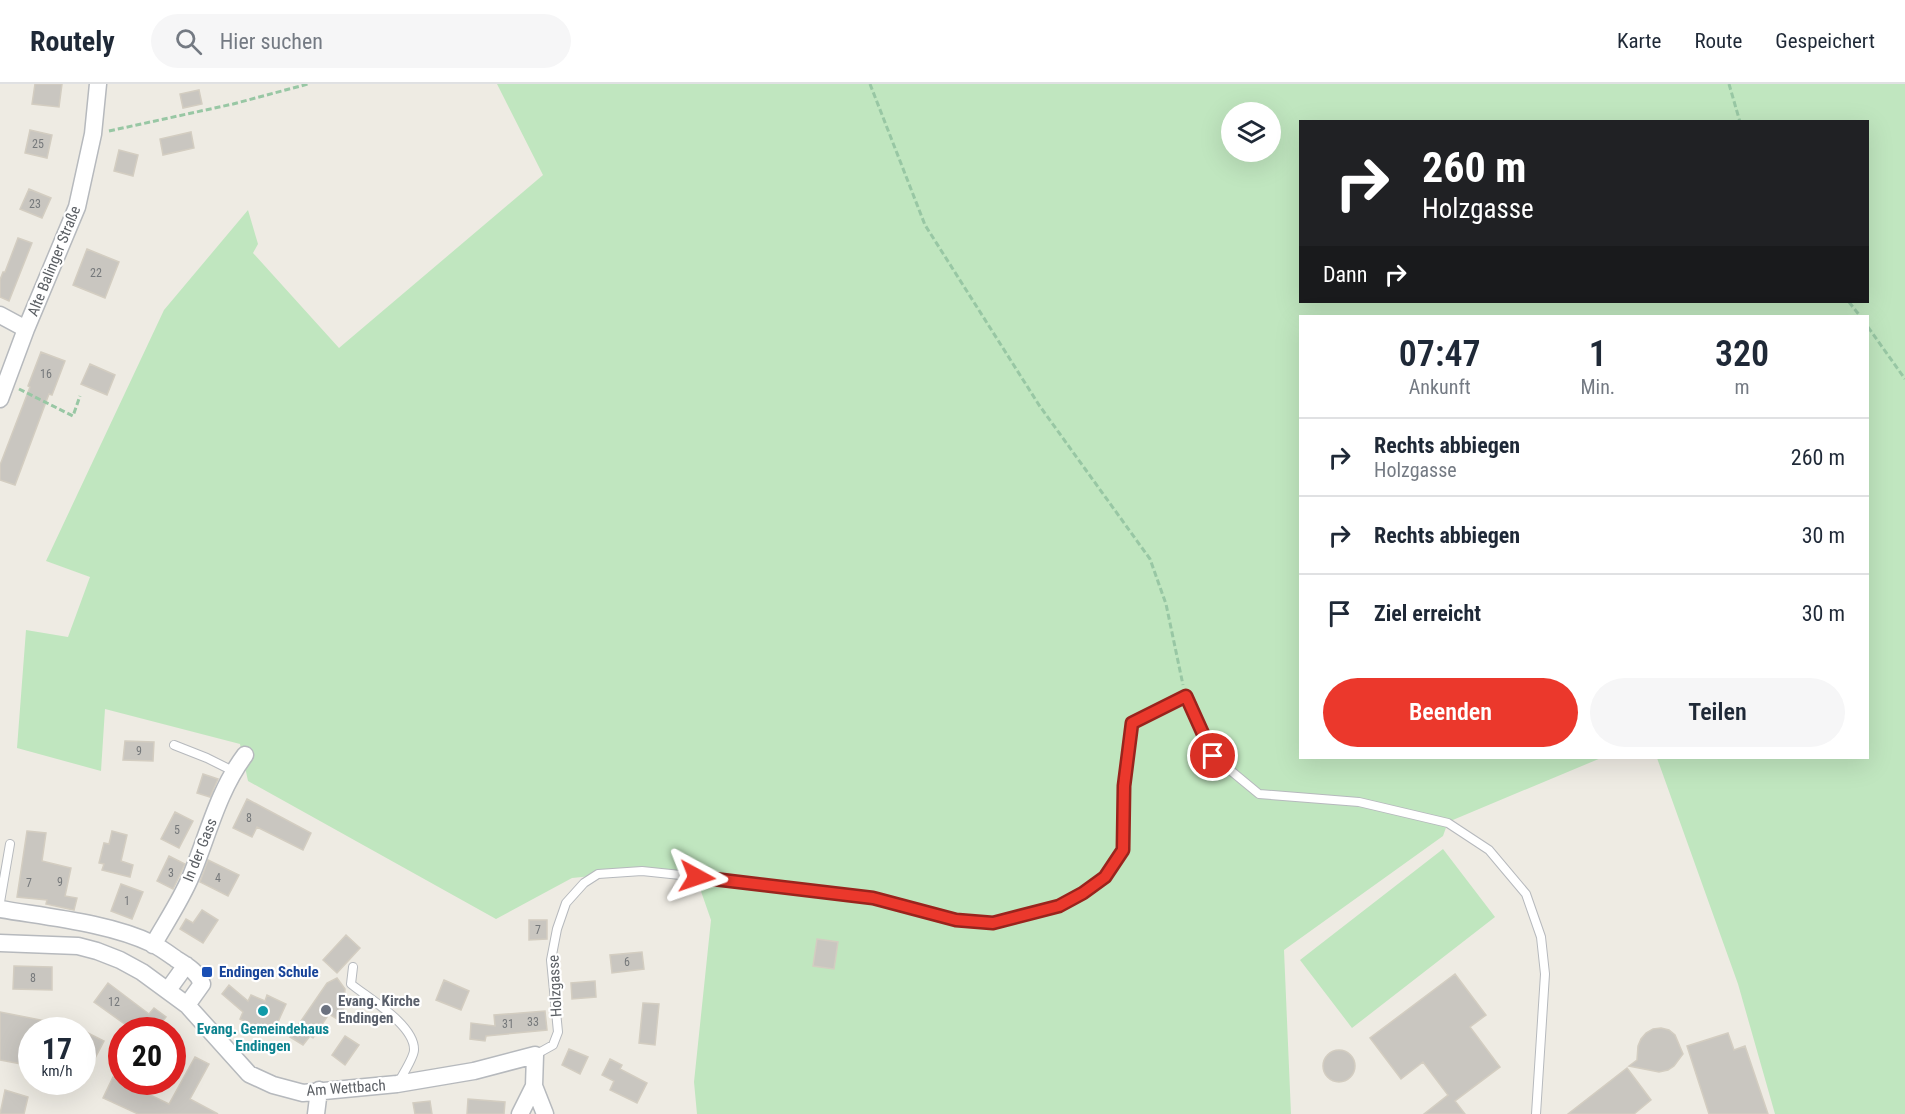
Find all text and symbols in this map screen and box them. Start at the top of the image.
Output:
search box [151,14,571,68]
text: Routely [30,25,115,58]
icon: search [172,25,205,58]
text: Hier suchen [220,29,323,54]
text: Karte [1617,29,1661,53]
text: Route [1694,29,1742,53]
text: Gespeichert [1775,29,1875,53]
map controls [1221,102,1281,162]
button: layers [1221,102,1281,162]
house number: 25 [32,137,44,151]
text: 260 m [1422,143,1527,192]
icon: right [1323,144,1401,222]
text: Holzgasse [1422,193,1534,225]
house number: 23 [29,197,41,211]
street label: Alte Balinger Straße [24,203,84,319]
icon: right [1379,258,1412,291]
text: Dann [1323,262,1367,287]
house number: 22 [90,266,102,280]
text: 07:47 [1399,333,1481,375]
text: 1 [1589,333,1607,375]
text: 320 [1715,333,1769,375]
house number: 16 [40,367,52,381]
text: Ankunft [1409,375,1471,399]
text: Min. [1580,375,1615,399]
text: m [1735,375,1750,399]
text: Rechts abbiegen [1374,433,1520,458]
icon: right [1323,441,1356,474]
text: 260 m [1791,445,1845,470]
text: Holzgasse [1374,458,1457,482]
icon: right [1323,519,1356,552]
text: Rechts abbiegen [1374,523,1520,548]
text: 30 m [1802,523,1845,548]
icon: arrive [1323,597,1356,630]
text: Ziel erreicht [1374,601,1481,626]
text: 30 m [1802,601,1845,626]
button: Beenden [1323,678,1578,747]
button: Teilen [1590,678,1845,747]
pin [1187,730,1238,781]
icon: arrive [1196,739,1229,772]
house number: 9 [136,744,142,758]
house number: 8 [246,811,252,825]
street label: In der Gass [179,816,221,884]
house number: 5 [174,823,180,837]
position arrow [665,845,729,909]
house number: 3 [168,866,174,880]
house number: 4 [215,871,221,885]
house number: 9 [57,875,63,889]
house number: 7 [26,876,32,890]
house number: 1 [124,894,130,908]
house number: 7 [535,923,541,937]
street label: Holzgasse [544,955,566,1017]
house number: 6 [624,955,630,969]
place label: Endingen Schule [219,963,319,981]
marker: Endingen Schule [200,965,214,979]
house number: 8 [30,971,36,985]
place label: Evang. Kirche Endingen [338,992,420,1027]
house number: 12 [108,995,120,1009]
marker: Evang. Kirche Endingen [319,1003,333,1017]
marker: Evang. Gemeindehaus Endingen [256,1004,270,1018]
house number: 33 [527,1015,539,1029]
speed limit sign: 20 [108,1017,186,1095]
house number: 31 [502,1017,514,1031]
place label: Evang. Gemeindehaus Endingen [197,1020,329,1055]
text: 17 [42,1031,72,1066]
text: km/h [42,1062,72,1080]
street label: Am Wettbach [306,1076,386,1100]

